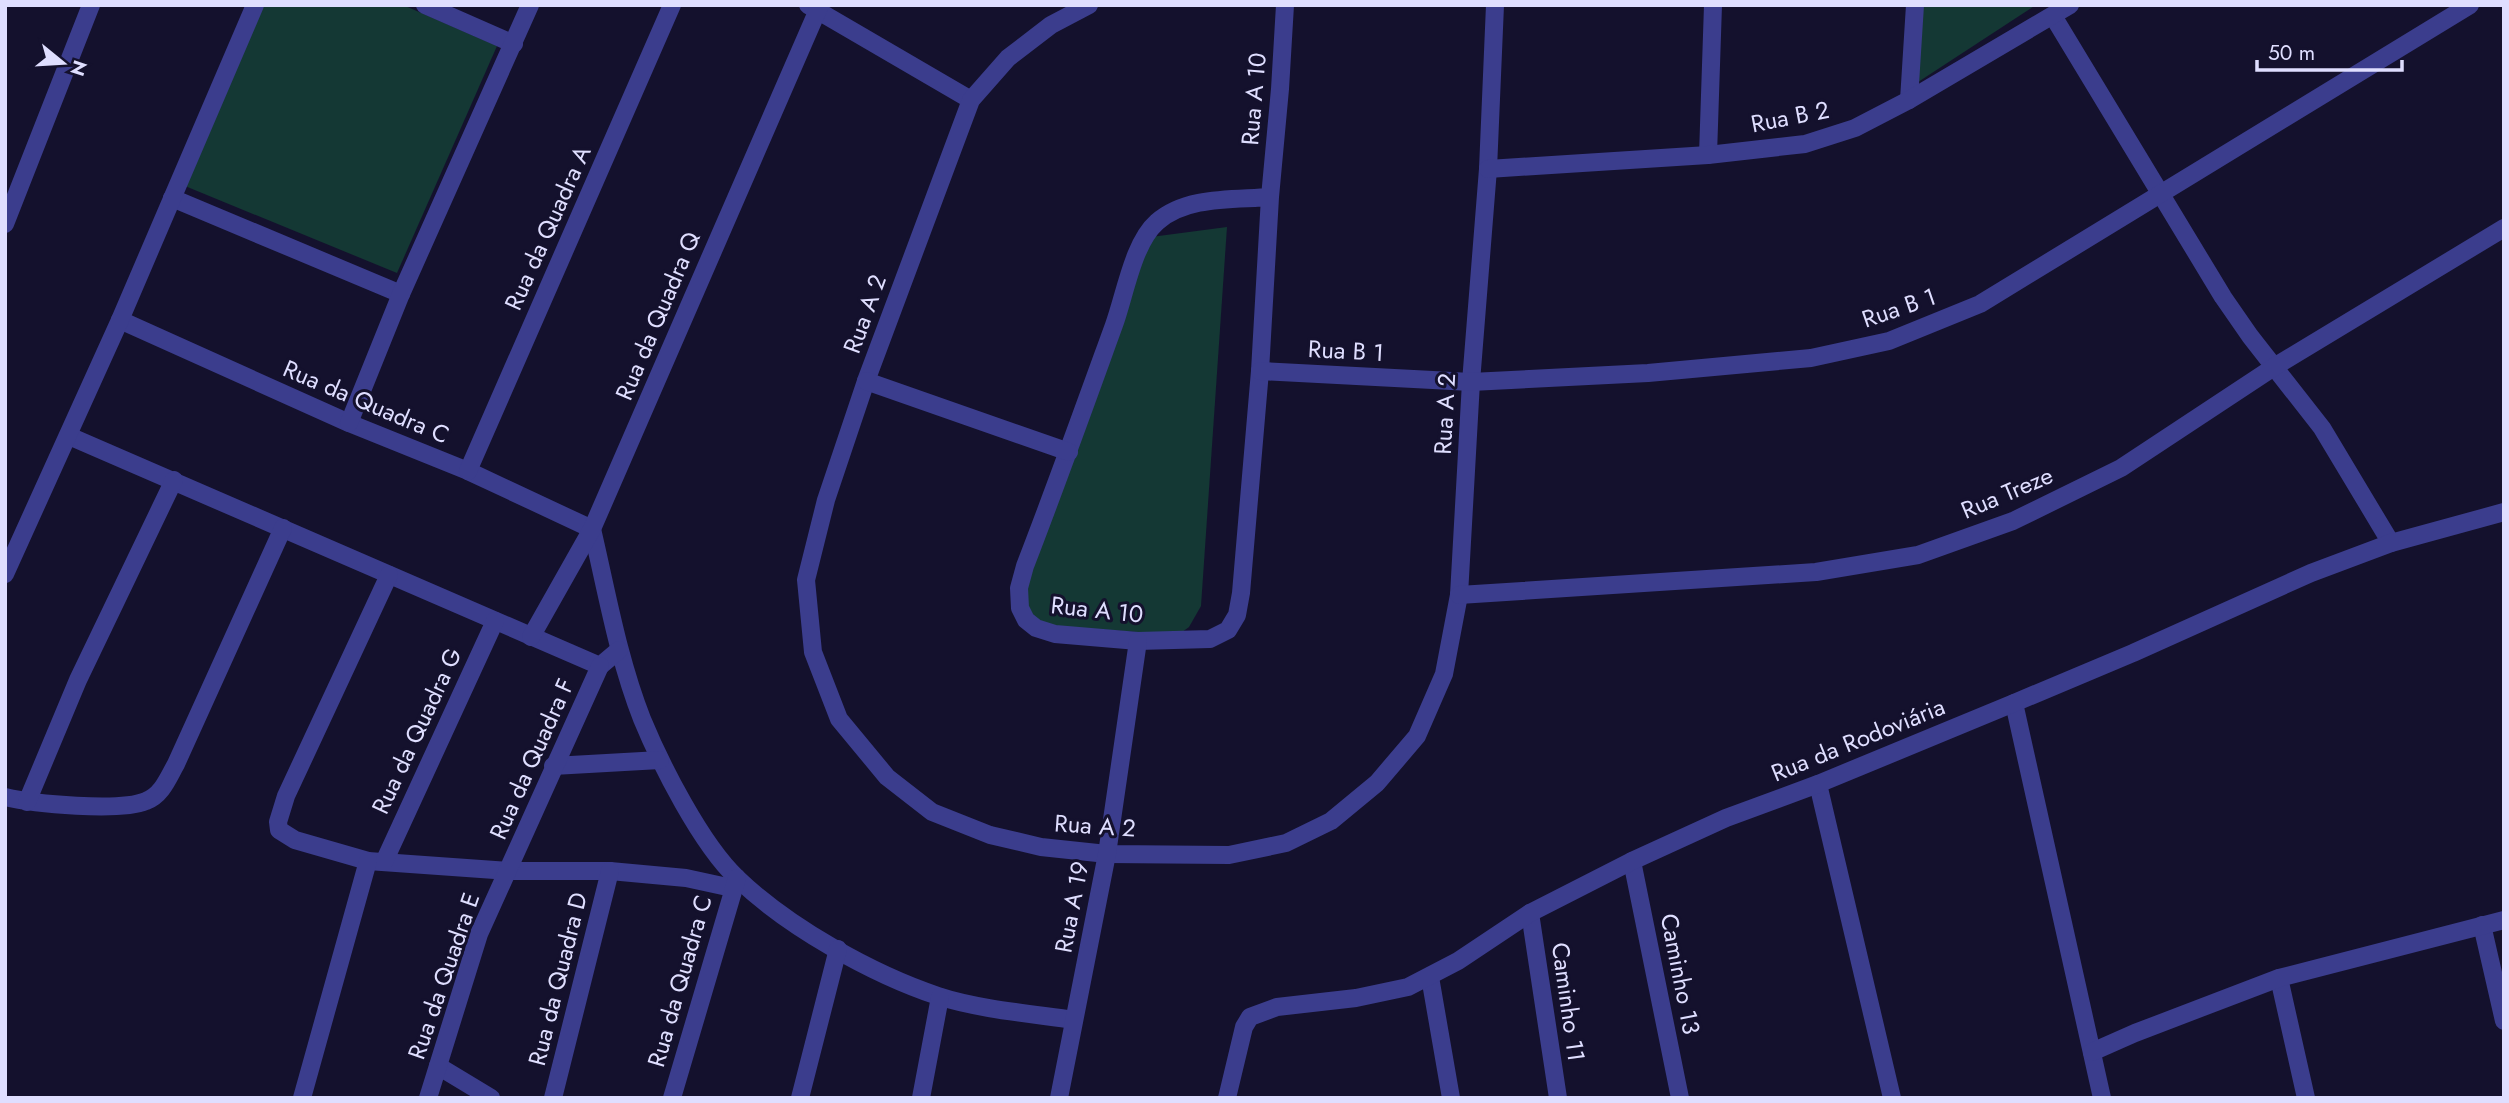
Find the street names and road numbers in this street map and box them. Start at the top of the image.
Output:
street label: Rua A 10 [1232,51,1275,147]
street label: Rua B 2 [1748,92,1832,141]
street label: Rua da Quadra A [496,140,600,316]
street label: Rua da Quadra Q [606,226,709,405]
street label: Rua A 2 [834,270,895,358]
street label: Rua B 1 [1857,279,1941,336]
street label: Rua B 1 [1307,331,1385,370]
street label: Rua da Quadra C [278,351,455,452]
street label: Rua A 2 [1425,372,1464,456]
street label: Rua Treze [1955,457,2058,528]
street label: Rua A 10 [1049,587,1145,632]
street label: Rua da Quadra G [363,642,470,820]
street label: Rua da Quadra F [480,673,583,845]
street label: Rua da Rodoviária [1766,689,1950,790]
street label: Rua A 2 [1053,805,1137,846]
street label: Rua A 19 [1046,858,1098,956]
street label: Rua da Quadra E [399,888,488,1064]
street label: Rua da Quadra D [519,889,596,1069]
street label: Rua da Quadra C [638,891,721,1071]
street label: Caminho 13 [1652,911,1709,1037]
street label: Caminho 11 [1543,940,1594,1064]

